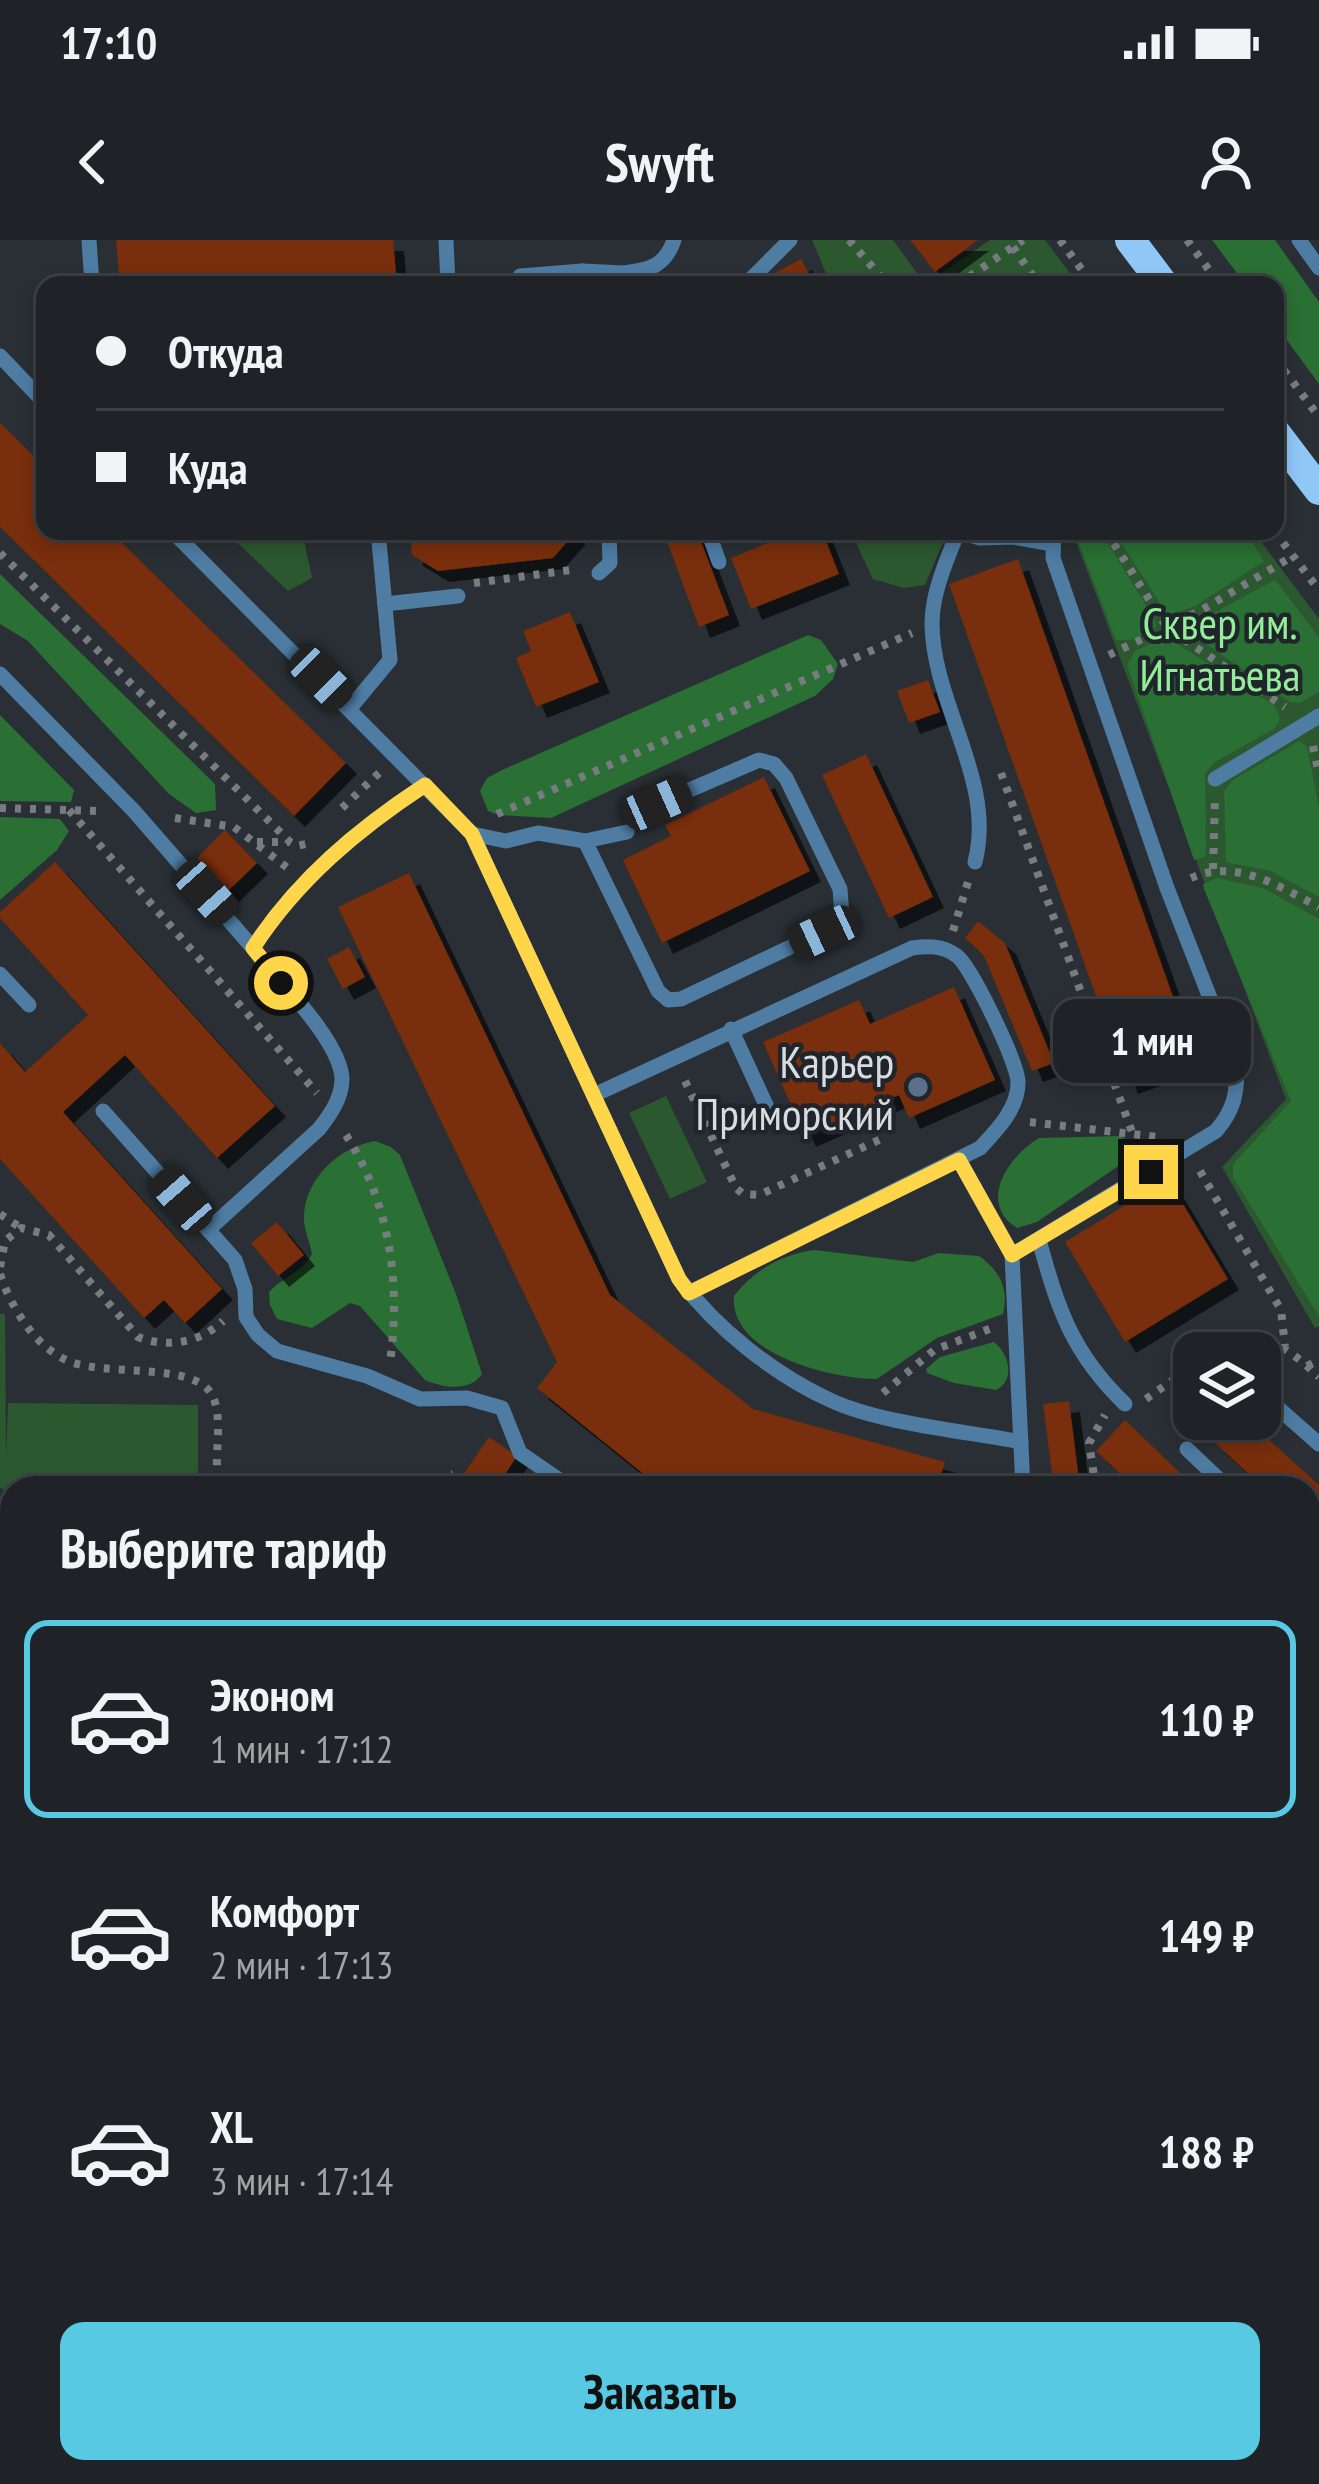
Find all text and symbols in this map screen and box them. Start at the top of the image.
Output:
text: 17:10 [60,13,157,71]
text: Swyft [605,127,714,197]
icon: back [60,129,126,195]
icon: person [1193,129,1259,195]
text: Откуда [168,322,284,380]
text: Куда [168,438,247,496]
park label: Cквер им. Игнатьева [1139,593,1301,703]
car [283,640,359,716]
car [617,773,697,835]
car [169,853,243,931]
car [784,900,864,964]
route start [254,956,308,1010]
callout: 1 мин [1052,998,1250,1082]
text: 1 мин [1110,1015,1194,1066]
place label: Карьер Приморский [696,1032,894,1142]
marker: Карьер Приморский [905,1074,931,1100]
route end [1124,1145,1178,1199]
car [145,1161,219,1239]
map controls [1173,1332,1281,1440]
button: layers [1173,1332,1281,1440]
text: Выберите тариф [60,1513,387,1583]
icon: car [66,1665,174,1773]
text: Эконом [210,1665,334,1723]
text: 110 ₽ [1159,1690,1254,1748]
text: 1 мин · 17:12 [210,1723,393,1774]
icon: car [66,1881,174,1989]
text: Комфорт [210,1881,359,1939]
text: 149 ₽ [1159,1906,1254,1964]
text: 2 мин · 17:13 [210,1939,393,1990]
icon: car [66,2097,174,2205]
text: XL [210,2097,253,2155]
text: 188 ₽ [1159,2122,1254,2180]
text: 3 мин · 17:14 [210,2155,393,2206]
button: Заказать [60,2322,1260,2460]

